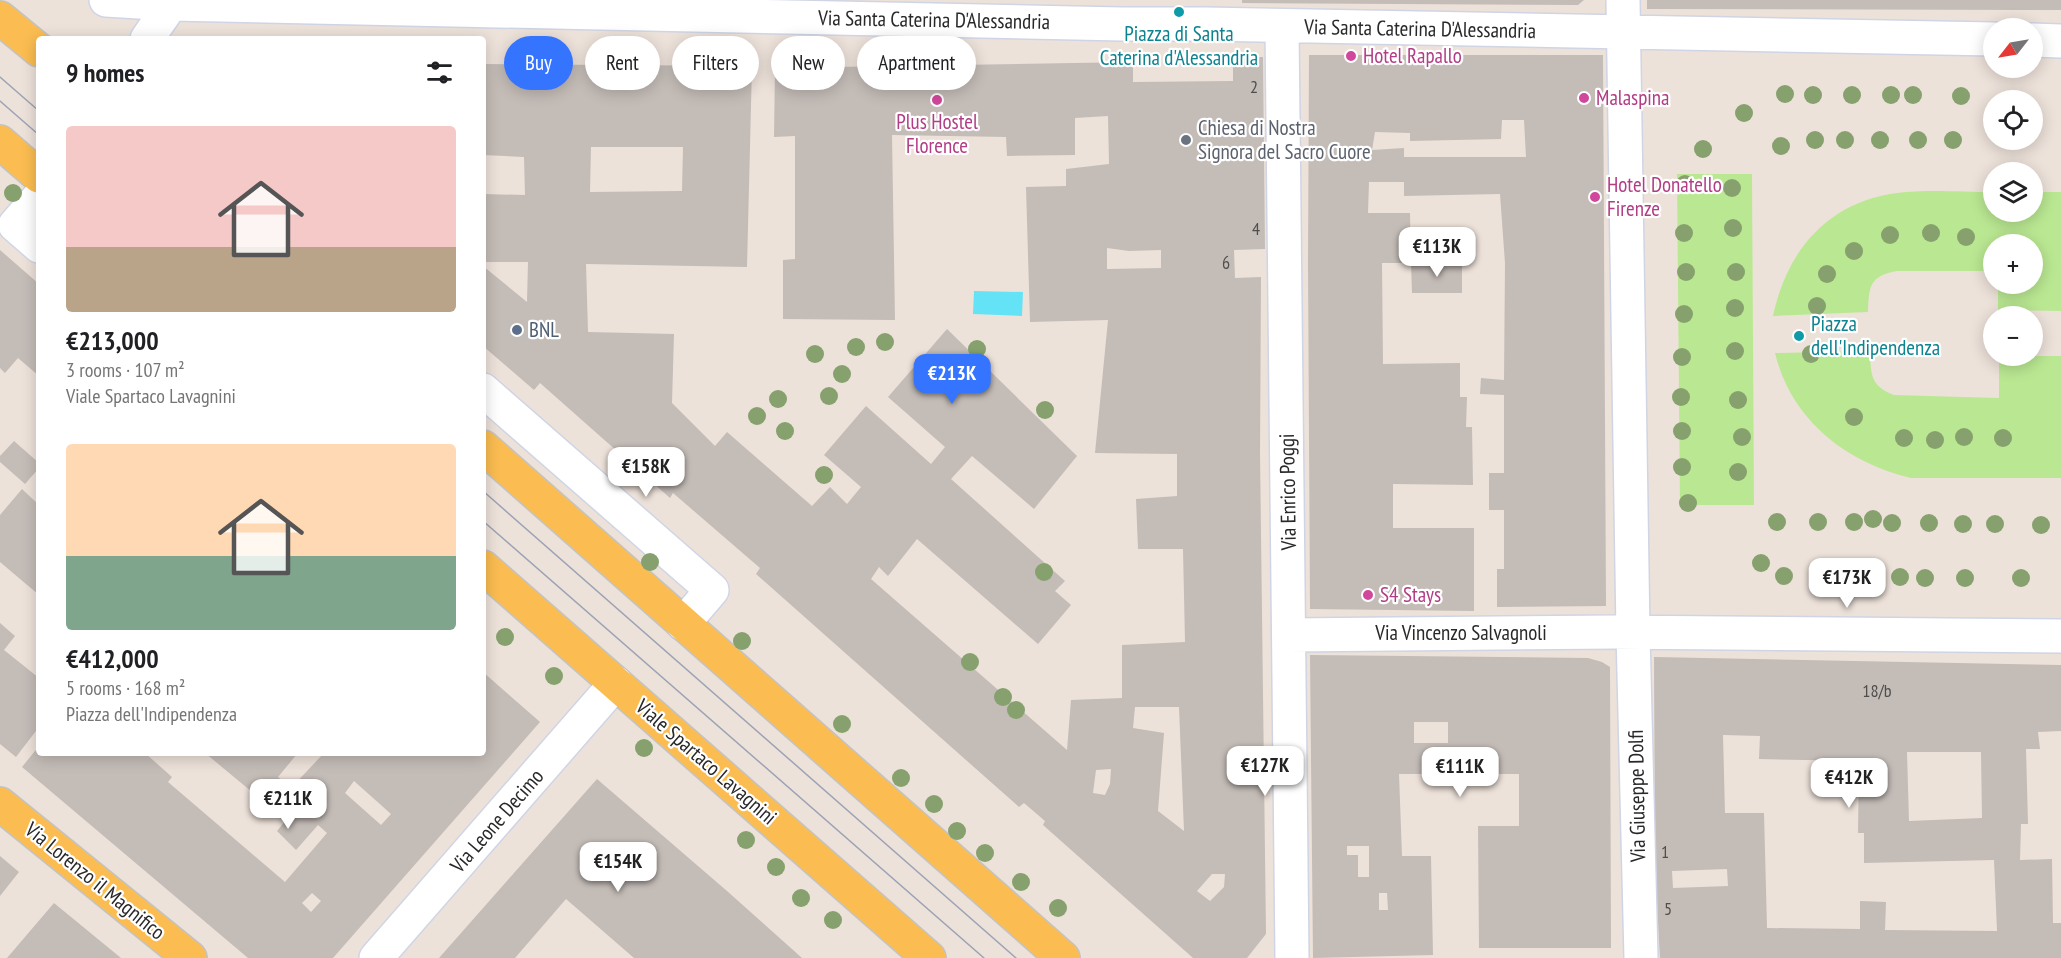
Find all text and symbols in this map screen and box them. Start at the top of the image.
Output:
street label: Via Santa Caterina D'Alessandria [817,4,1050,35]
marker: Piazza di Santa Caterina d'Alessandria [1172,5,1186,19]
street label: Via Santa Caterina D'Alessandria [1303,13,1536,44]
north arrow [1983,18,2043,78]
map controls [1983,18,2043,366]
place label: Piazza di Santa Caterina d'Alessandria [1100,20,1258,71]
chip: Buy [504,36,573,90]
chip: Rent [585,36,660,90]
chip: Filters [672,36,759,90]
chip: New [771,36,845,90]
chip: Apartment [857,36,976,90]
place label: Hotel Rapallo [1363,42,1462,69]
marker: Hotel Rapallo [1344,49,1358,63]
text: 9 homes [66,56,144,89]
icon: filters [423,56,456,89]
house number: 2 [1250,75,1258,98]
place label: Malaspina [1596,84,1669,111]
button: locate [1983,90,2043,150]
marker: Malaspina [1577,91,1591,105]
marker: Plus Hostel Florence [930,93,944,107]
place label: Plus Hostel Florence [896,108,978,159]
place label: Chiesa di Nostra Signora del Sacro Cuore [1198,114,1371,165]
marker: Chiesa di Nostra Signora del Sacro Cuore [1179,133,1193,147]
button: layers [1983,162,2043,222]
icon: home [207,165,315,273]
place label: Hotel Donatello Firenze [1607,171,1722,222]
marker: Hotel Donatello Firenze [1588,190,1602,204]
house number: 4 [1252,217,1260,240]
pin: €113K [1395,227,1479,278]
text: €113K [1413,233,1461,259]
button: + [1983,234,2043,294]
house number: 6 [1222,251,1230,274]
button: − [1983,306,2043,366]
place label: Piazza dell'Indipendenza [1811,310,1940,361]
place label: BNL [529,316,559,343]
marker: BNL [510,323,524,337]
text: €213,000 [66,324,159,357]
marker: Piazza dell'Indipendenza [1792,329,1806,343]
pin: €213K [910,354,994,405]
text: 3 rooms · 107 m² [66,357,185,383]
text: €213K [928,360,976,386]
text: Viale Spartaco Lavagnini [66,383,236,409]
street label: Via Enrico Poggi [1273,433,1302,552]
pin: €158K [604,447,688,498]
text: €158K [622,453,670,479]
icon: home [207,483,315,591]
pin: €173K [1805,558,1889,609]
text: €173K [1823,564,1871,590]
place label: S4 Stays [1380,581,1441,608]
marker: S4 Stays [1361,588,1375,602]
street label: Via Vincenzo Salvagnoli [1374,619,1547,646]
text: €412,000 [66,642,159,675]
text: 5 rooms · 168 m² [66,675,185,701]
house number: 18/b [1862,679,1892,702]
street label: Viale Spartaco Lavagnini [629,692,782,830]
text: Piazza dell'Indipendenza [66,701,237,727]
street label: Via Giuseppe Dolfi [1622,730,1651,863]
pin: €127K [1223,746,1307,797]
pin: €111K [1418,747,1502,798]
text: €127K [1241,752,1289,778]
text: €111K [1436,753,1484,779]
pin: €412K [1807,758,1891,809]
street label: Via Leone Decimo [443,763,549,879]
text: €412K [1825,764,1873,790]
pin: €211K [246,779,330,830]
text: €211K [264,785,312,811]
street label: Via Lorenzo il Magnifico [19,815,171,945]
house number: 1 [1661,840,1669,863]
pin: €154K [576,842,660,893]
text: €154K [594,848,642,874]
house number: 5 [1664,897,1672,920]

